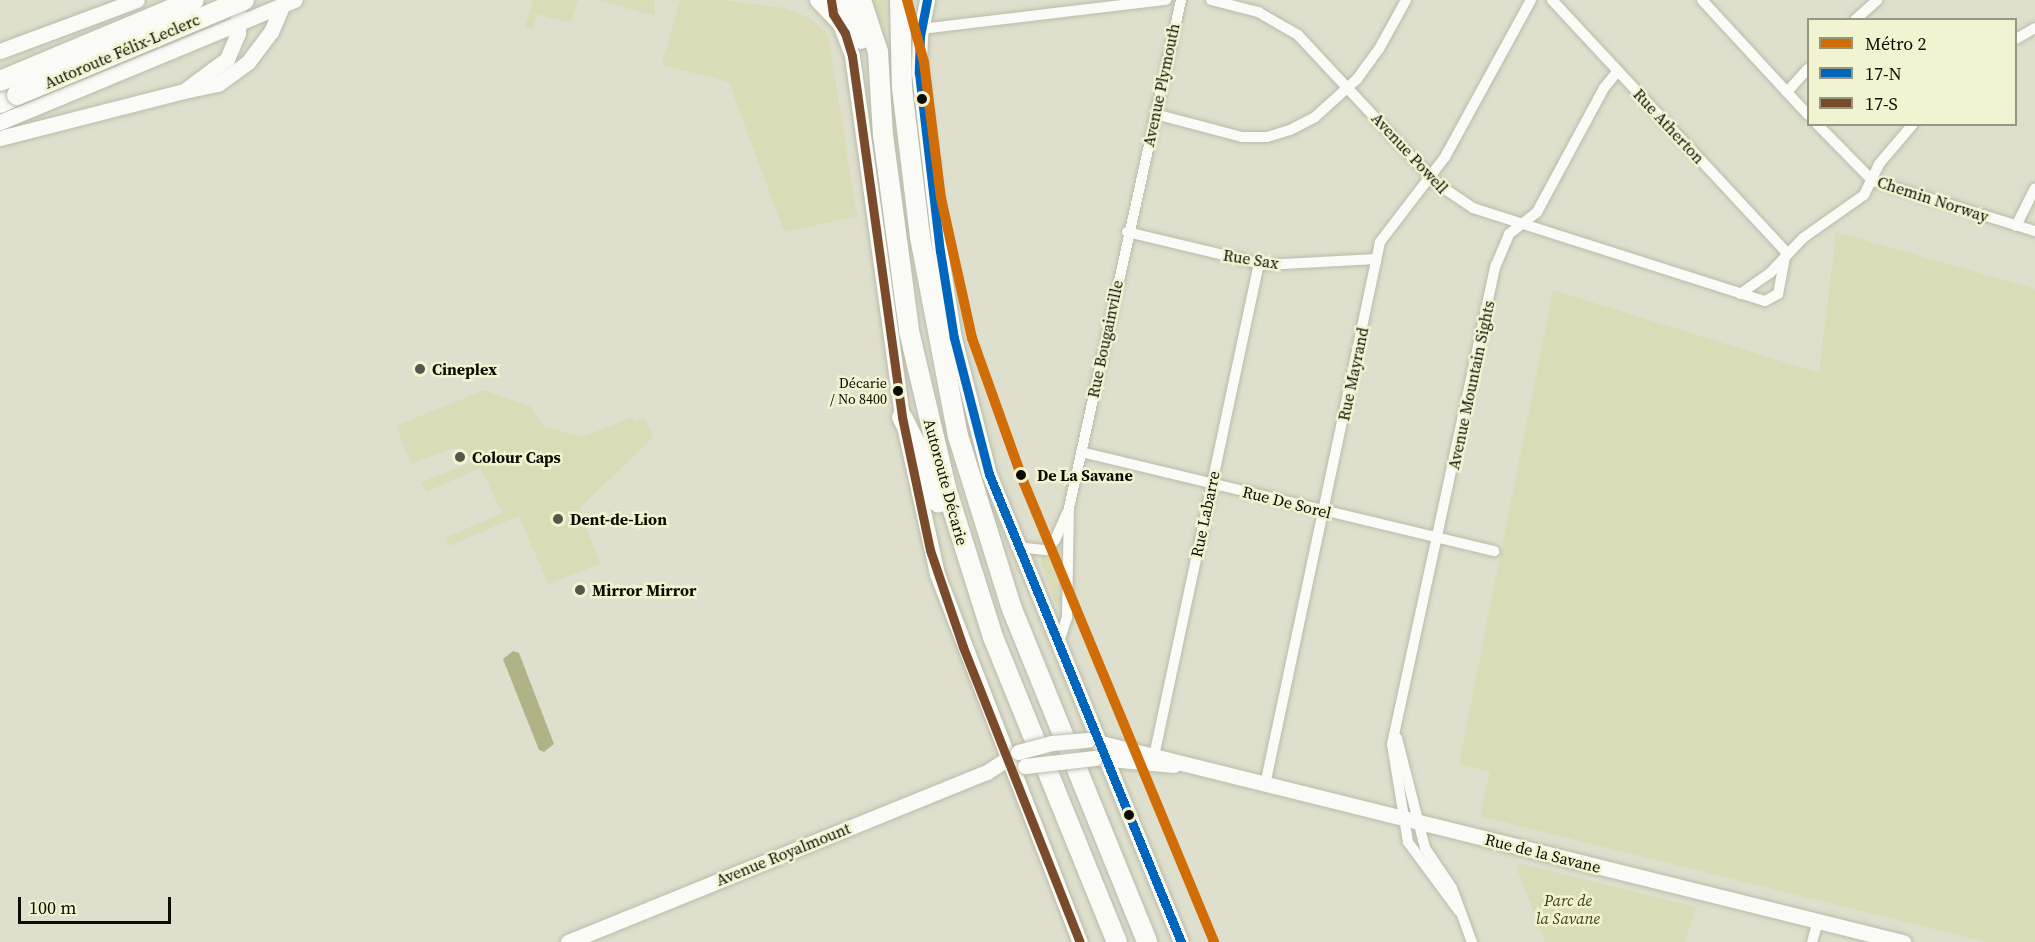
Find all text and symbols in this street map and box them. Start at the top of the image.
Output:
street label: Autoroute Félix-Leclerc [41,10,203,92]
legend [1807,18,2017,126]
street label: Avenue Plymouth [1139,22,1183,148]
text: Métro 2 [1865,31,1926,56]
text: 17-N [1865,61,1902,86]
street label: Rue Atherton [1629,85,1709,167]
text: 17-S [1865,91,1898,116]
unlabelled marker [916,93,928,105]
street label: Avenue Powell [1368,109,1452,197]
street label: Chemin Norway [1875,172,1991,226]
street label: Rue Sax [1222,245,1280,273]
street label: Rue Bougainville [1083,278,1127,400]
street label: Avenue Mountain Sights [1444,299,1498,471]
street label: Rue Mayrand [1334,326,1372,422]
place label: Cineplex [432,359,497,379]
marker: Cineplex [413,362,427,376]
place label: Décarie / No 8400 [830,375,887,408]
marker: Décarie / No 8400 [892,385,904,397]
street label: Autoroute Décarie [920,417,972,547]
place label: Colour Caps [472,447,561,467]
marker: Colour Caps [453,450,467,464]
marker: De La Savane [1010,464,1032,486]
place label: De La Savane [1037,465,1133,485]
street label: Rue Labarre [1186,469,1224,559]
street label: Rue De Sorel [1241,482,1333,522]
place label: Dent-de-Lion [570,509,667,529]
marker: Dent-de-Lion [551,512,565,526]
place label: Mirror Mirror [592,580,696,600]
marker: Mirror Mirror [573,583,587,597]
unlabelled marker [1123,809,1135,821]
street label: Avenue Royalmount [713,818,853,890]
street label: Rue de la Savane [1483,829,1603,877]
scale bar [21,885,174,923]
park label: Parc de la Savane [1536,890,1600,928]
text: 100 m [29,895,76,920]

